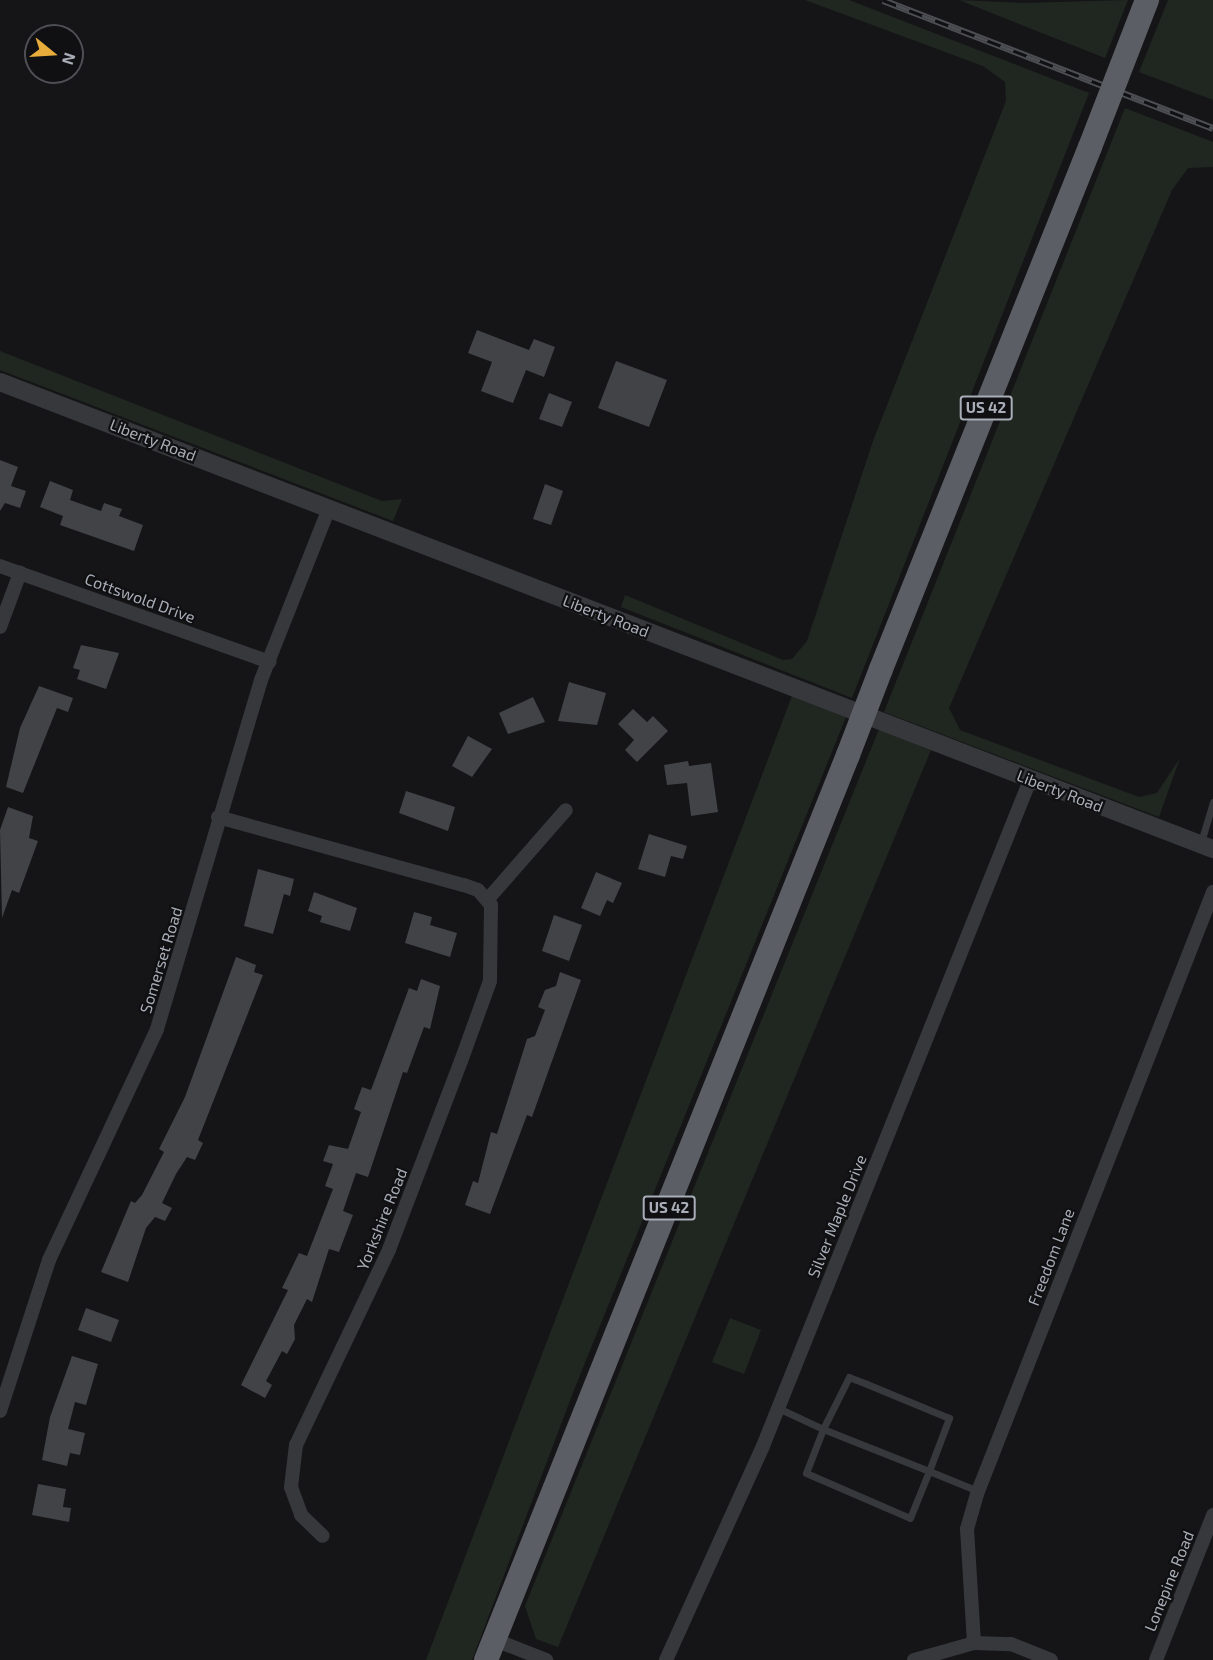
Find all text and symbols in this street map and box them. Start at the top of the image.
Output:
north arrow [24,24,84,84]
text: N [59,51,81,68]
road number: US 42 [959,396,1013,420]
street label: Liberty Road [107,415,199,465]
street label: Cottswold Drive [82,569,198,627]
street label: Liberty Road [560,591,652,641]
street label: Liberty Road [1014,766,1106,816]
street label: Somerset Road [136,904,186,1016]
street label: Silver Maple Drive [804,1152,870,1280]
street label: Yorkshire Road [353,1165,411,1273]
road number: US 42 [642,1196,696,1220]
street label: Freedom Lane [1024,1206,1078,1308]
street label: Lonepine Road [1140,1528,1198,1634]

